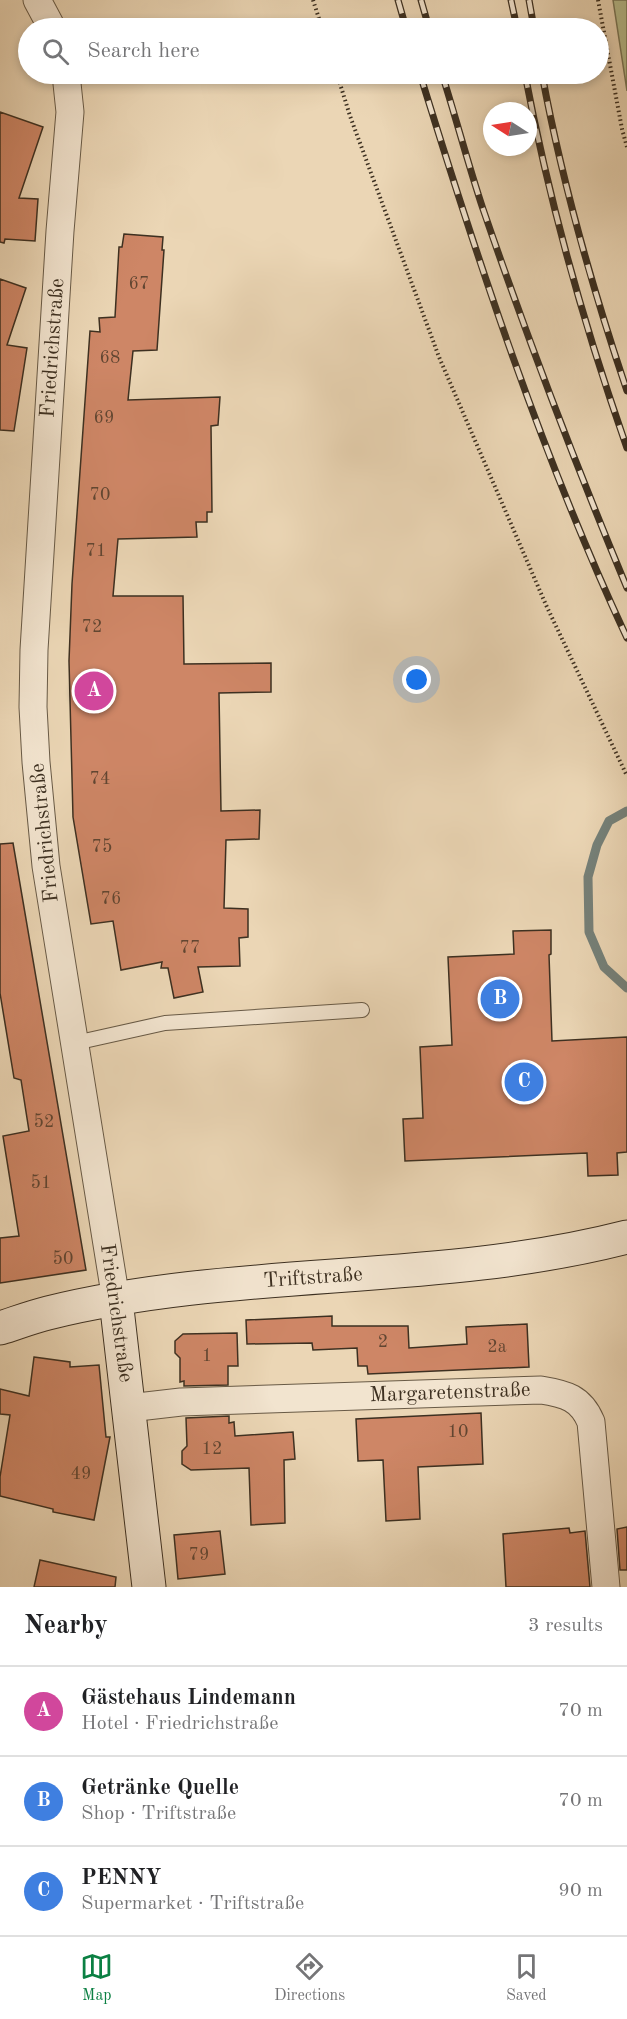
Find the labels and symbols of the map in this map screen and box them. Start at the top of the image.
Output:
north arrow [483,102,537,156]
house number: 67 [129,275,149,293]
street label: Friedrichstraße [38,277,68,419]
house number: 68 [100,349,120,367]
house number: 69 [94,409,114,427]
house number: 70 [90,486,110,504]
house number: 71 [86,542,106,560]
house number: 72 [82,618,102,636]
your location [402,665,431,694]
pin: A [74,668,113,714]
street label: Friedrichstraße [27,762,63,904]
house number: 74 [90,770,110,788]
house number: 75 [92,838,112,856]
house number: 76 [101,890,121,908]
house number: 77 [180,939,200,957]
pin: B [480,976,520,1022]
pin: C [504,1060,544,1104]
house number: 52 [34,1113,54,1131]
house number: 51 [31,1174,51,1192]
street label: Friedrichstraße [96,1242,136,1384]
house number: 50 [53,1250,73,1268]
street label: Triftstraße [263,1264,363,1292]
house number: 2 [378,1333,388,1351]
house number: 2a [487,1338,507,1356]
house number: 1 [202,1347,212,1365]
street label: Margaretenstraße [369,1380,531,1406]
house number: 10 [448,1423,468,1441]
house number: 12 [202,1440,222,1458]
house number: 49 [71,1465,91,1483]
house number: 79 [189,1546,209,1564]

